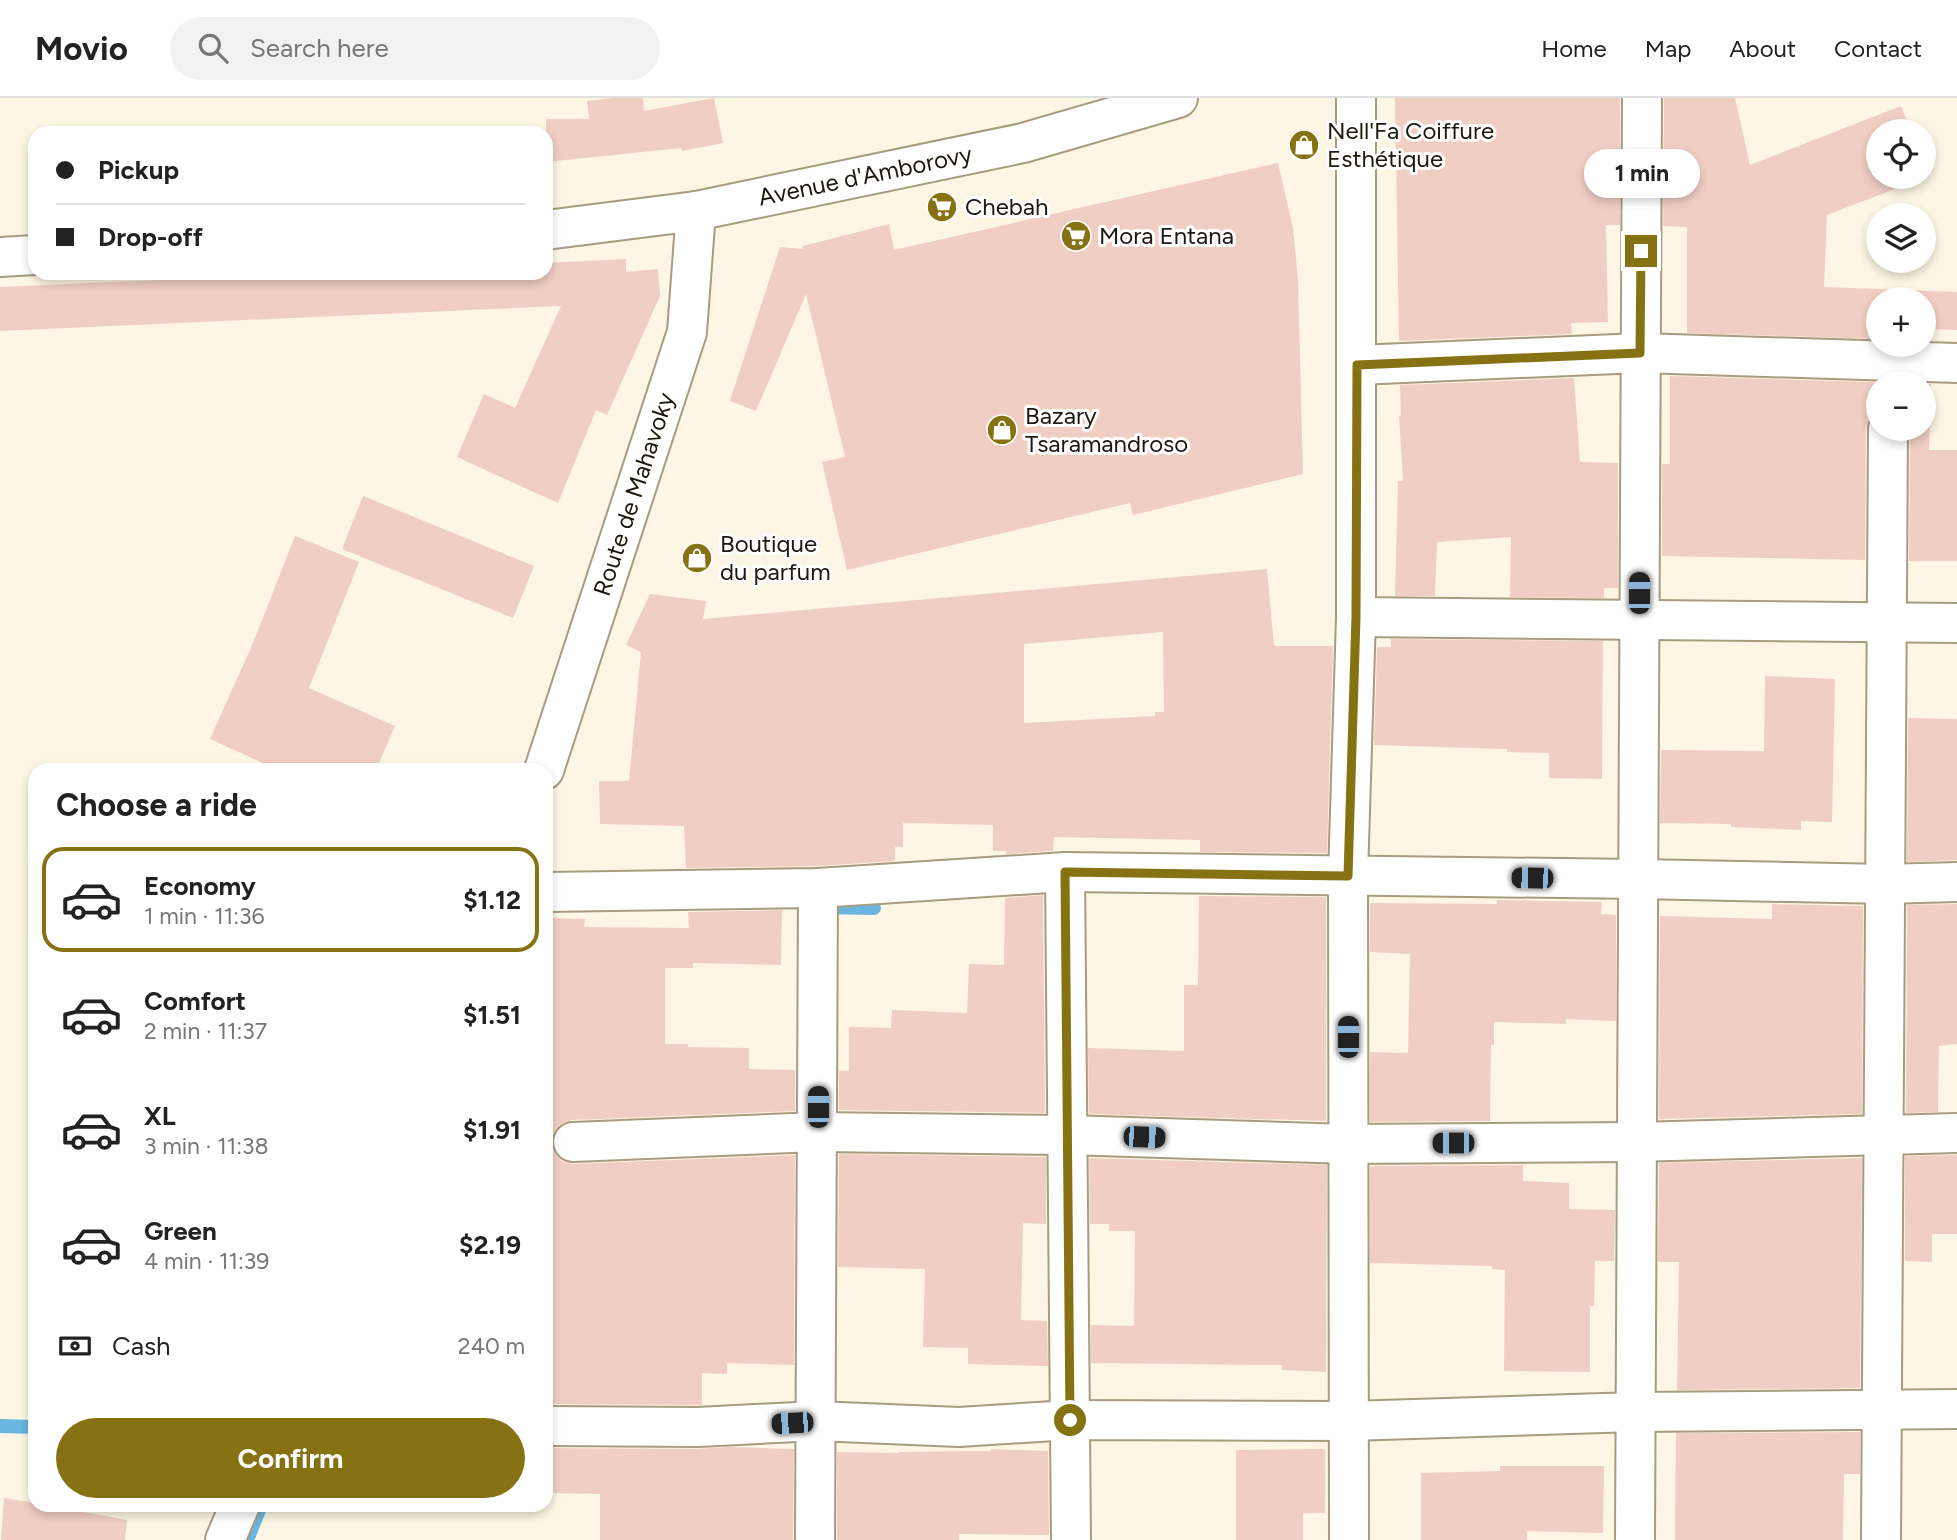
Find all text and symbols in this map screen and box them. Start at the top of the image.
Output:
search box [170,17,660,80]
text: Movio [35,29,128,68]
icon: search [194,29,232,67]
text: Search here [250,32,389,64]
text: Home [1541,34,1607,63]
text: Map [1645,34,1691,63]
text: About [1729,34,1796,63]
text: Contact [1834,34,1922,63]
place label: Nell'Fa Coiffure Esthétique [1327,116,1494,173]
map controls [1866,119,1936,441]
button: locate [1866,119,1936,189]
shop icon: Nell'Fa Coiffure Esthétique [1287,128,1321,162]
street label: Avenue d'Amborovy [756,139,975,212]
callout: 1 min [1583,150,1699,198]
text: Pickup [98,154,179,186]
text: 1 min [1615,159,1669,187]
supermarket icon: Chebah [925,190,959,224]
place label: Chebah [965,192,1049,221]
button: layers [1866,203,1936,273]
supermarket icon: Mora Entana [1059,219,1093,253]
text: Drop-off [98,221,203,253]
place label: Mora Entana [1099,221,1234,250]
route end [1625,235,1657,267]
button: + [1866,287,1936,357]
button: − [1866,371,1936,441]
street label: Route de Mahavoky [587,389,680,599]
place label: Bazary Tsaramandroso [1025,401,1188,458]
shop icon: Bazary Tsaramandroso [985,413,1019,447]
place label: Boutique du parfum [720,529,831,586]
shop icon: Boutique du parfum [680,541,714,575]
car [1629,572,1650,614]
text: Choose a ride [56,786,257,824]
car [1511,867,1554,889]
icon: car [60,868,123,931]
text: Economy [144,870,256,902]
text: $1.12 [463,884,521,916]
text: 1 min · 11:36 [144,902,264,930]
icon: car [60,983,123,1046]
text: Comfort [144,985,246,1017]
text: $1.51 [463,999,521,1031]
car [1338,1016,1359,1058]
text: 2 min · 11:37 [144,1017,267,1045]
car [808,1086,829,1128]
icon: car [60,1098,123,1161]
text: XL [144,1100,176,1132]
text: $1.91 [463,1114,521,1146]
car [1123,1126,1166,1148]
text: 3 min · 11:38 [144,1132,269,1160]
car [1433,1133,1475,1154]
icon: car [60,1213,123,1276]
text: Green [144,1215,217,1247]
text: $2.19 [459,1229,521,1261]
text: 4 min · 11:39 [144,1247,269,1275]
icon: cash [56,1327,94,1365]
text: Cash [112,1330,171,1362]
text: 240 m [458,1332,525,1360]
route start [1054,1404,1086,1436]
car [771,1411,814,1435]
button: Confirm [56,1418,525,1498]

